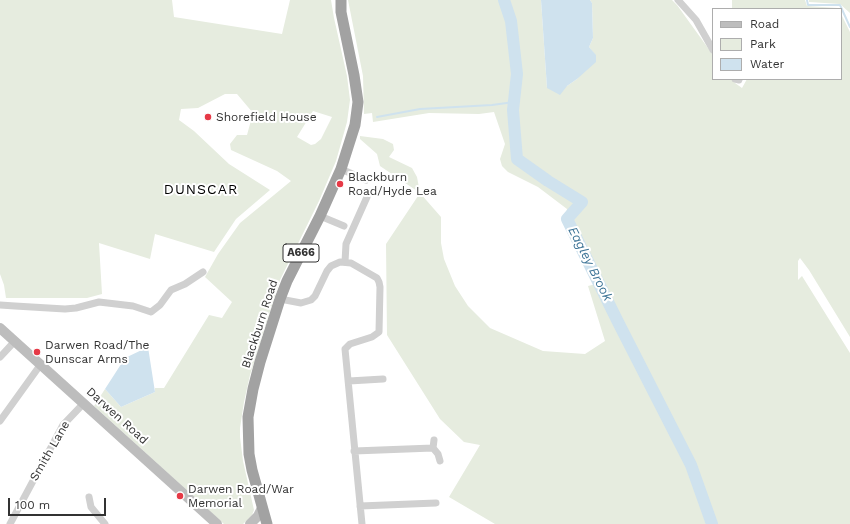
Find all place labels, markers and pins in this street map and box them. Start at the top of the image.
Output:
place label: Shorefield House [216,110,317,124]
marker: Shorefield House [203,112,213,122]
place label: Blackburn Road/Hyde Lea [348,170,437,198]
marker: Blackburn Road/Hyde Lea [335,179,345,189]
place label: Darwen Road/The Dunscar Arms [45,338,150,366]
marker: Darwen Road/The Dunscar Arms [32,347,42,357]
place label: Darwen Road/War Memorial [188,482,294,510]
marker: Darwen Road/War Memorial [175,491,185,501]

